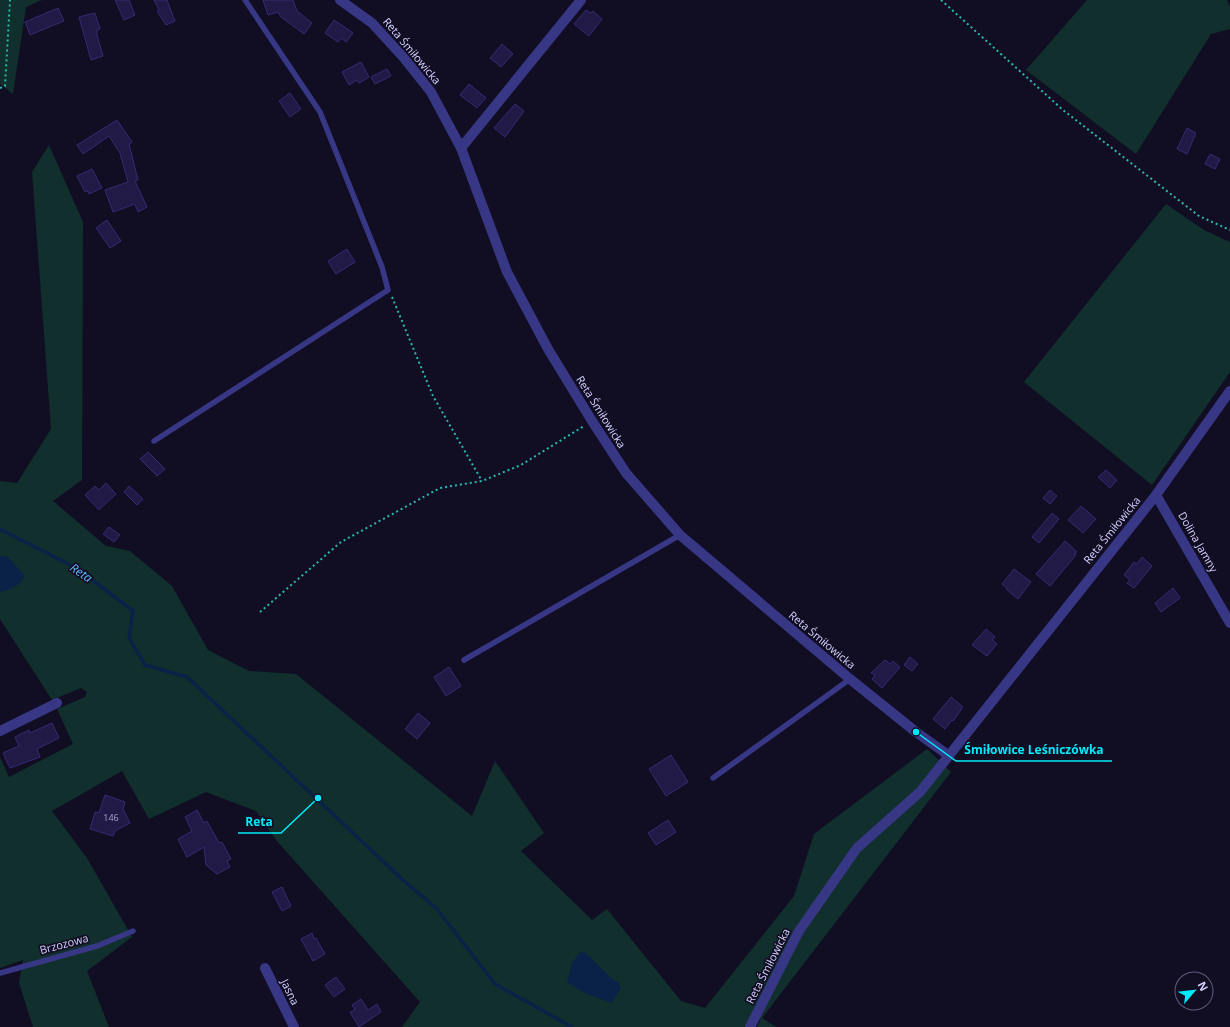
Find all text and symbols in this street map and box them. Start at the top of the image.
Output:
street label: Reta Śmiłowicka [380,14,445,87]
street label: Reta Śmiłowicka [573,373,630,451]
street label: Reta Śmiłowicka [1080,493,1143,567]
street label: Dolina Jamny [1175,509,1222,575]
water label: Reta [67,559,96,586]
street label: Reta Śmiłowicka [786,607,859,672]
callout: Śmiłowice Leśniczówka [956,737,1112,761]
text: Śmiłowice Leśniczówka [964,741,1104,758]
callout: Reta [238,809,281,833]
house number: 146 [103,811,119,824]
text: Reta [245,813,273,830]
street label: Reta Śmiłowicka [742,926,793,1006]
street label: Brzozowa [38,930,90,957]
north arrow [1174,971,1214,1011]
street label: Jasna [277,975,303,1007]
text: N [1195,979,1212,994]

